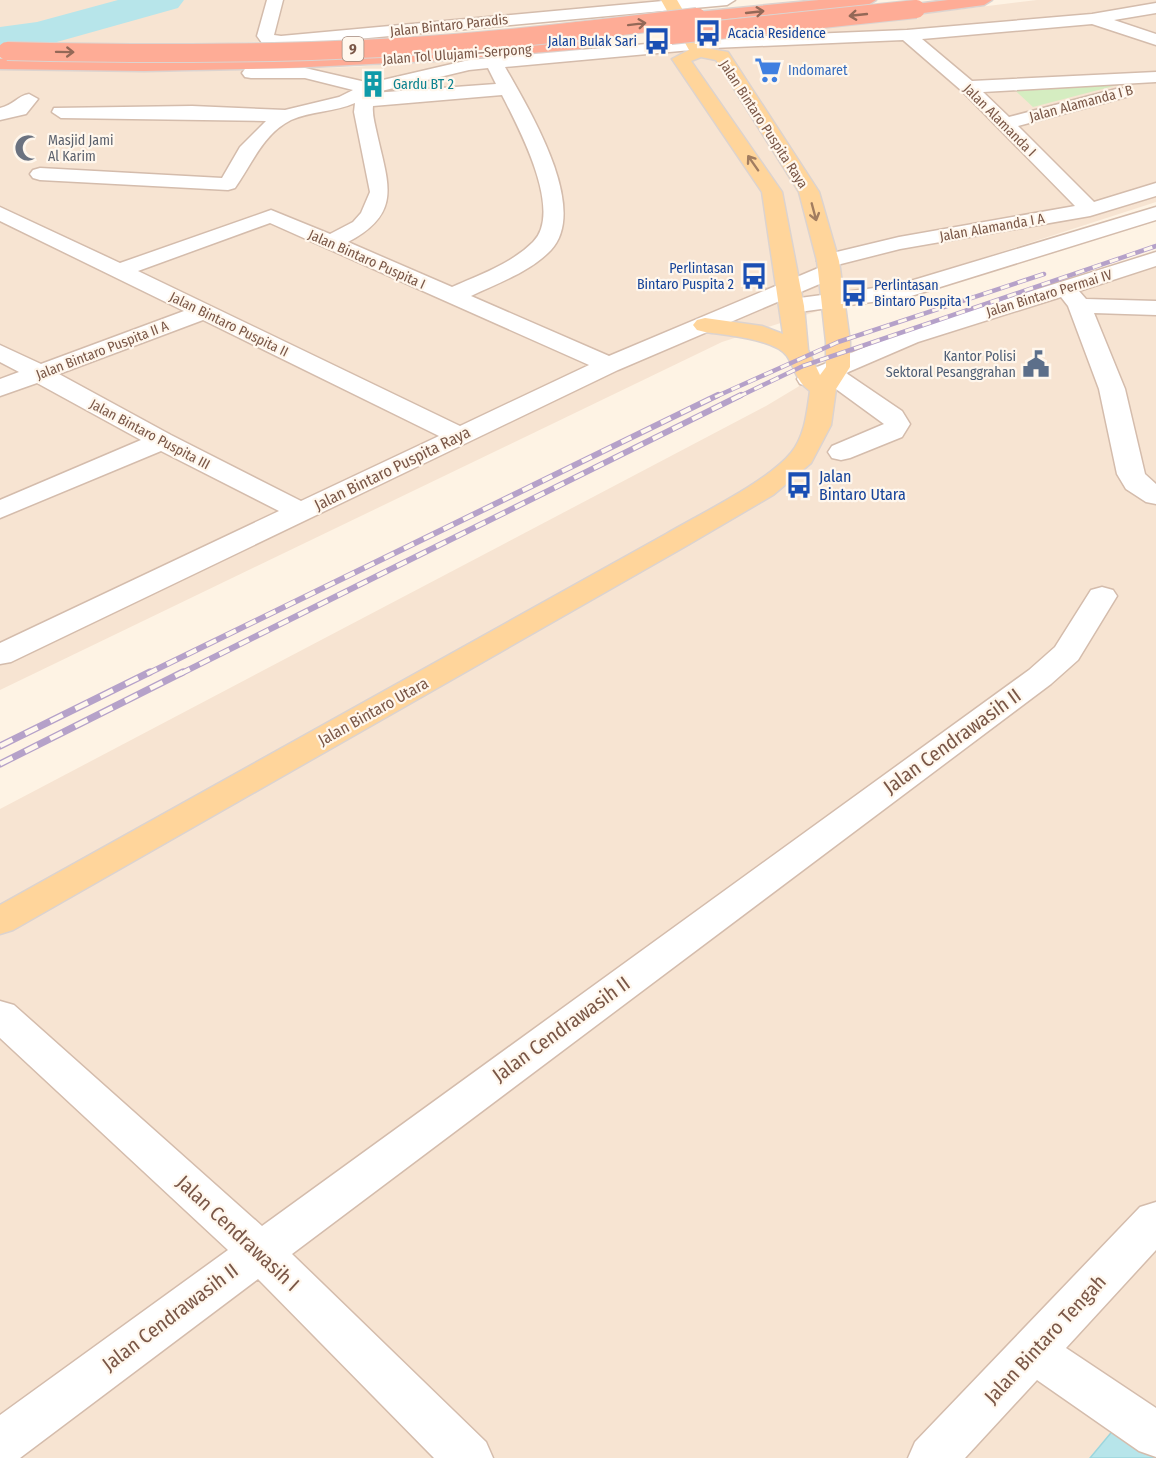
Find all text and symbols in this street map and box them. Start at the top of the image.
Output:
one-way arrow [745,6,764,17]
one-way arrow [849,10,869,21]
street label: Jalan Bintaro Paradis [389,11,509,40]
bus stop icon: Acacia Residence [693,18,723,48]
one-way arrow [627,19,646,30]
place label: Acacia Residence [728,25,826,42]
bus stop icon: Jalan Bulak Sari [642,26,672,56]
place label: Jalan Bulak Sari [548,33,637,50]
road number: 9 [342,37,364,61]
street label: Jalan Tol Ulujami–Serpong [382,41,532,68]
one-way arrow [55,46,75,58]
supermarket icon: Indomaret [753,55,783,85]
street label: Jalan Bintaro Puspita Raya [716,57,812,192]
place label: Indomaret [788,62,848,79]
building icon: Gardu BT 2 [358,69,388,99]
place label: Gardu BT 2 [393,76,454,93]
street label: Jalan Alamanda I [960,80,1040,160]
street label: Jalan Alamanda I B [1027,81,1135,126]
place label: Masjid Jami Al Karim [48,132,114,165]
mosque icon: Masjid Jami Al Karim [13,133,43,163]
one-way arrow [747,155,759,171]
one-way arrow [809,202,820,221]
street label: Jalan Alamanda I A [938,210,1047,245]
street label: Jalan Bintaro Puspita I [306,226,428,293]
place label: Perlintasan Bintaro Puspita 2 [637,260,734,293]
bus stop icon: Perlintasan Bintaro Puspita 2 [739,261,769,291]
street label: Jalan Bintaro Permai IV [984,266,1115,321]
place label: Perlintasan Bintaro Puspita 1 [874,277,970,310]
bus stop icon: Perlintasan Bintaro Puspita 1 [839,278,869,308]
street label: Jalan Bintaro Puspita II [167,288,291,361]
street label: Jalan Bintaro Puspita II A [33,317,171,384]
place label: Kantor Polisi Sektoral Pesanggrahan [886,348,1016,381]
public building icon: Kantor Polisi Sektoral Pesanggrahan [1021,349,1051,379]
street label: Jalan Bintaro Puspita III [87,396,213,473]
street label: Jalan Bintaro Puspita Raya [311,422,473,514]
place label: Jalan Bintaro Utara [819,467,906,504]
bus stop icon: Jalan Bintaro Utara [784,470,814,500]
street label: Jalan Bintaro Utara [315,673,432,750]
street label: Jalan Cendrawasih II [879,683,1025,799]
street label: Jalan Cendrawasih II [488,971,634,1087]
street label: Jalan Cendrawasih I [172,1170,304,1296]
street label: Jalan Cendrawasih II [97,1258,243,1376]
street label: Jalan Bintaro Tengah [979,1270,1111,1408]

